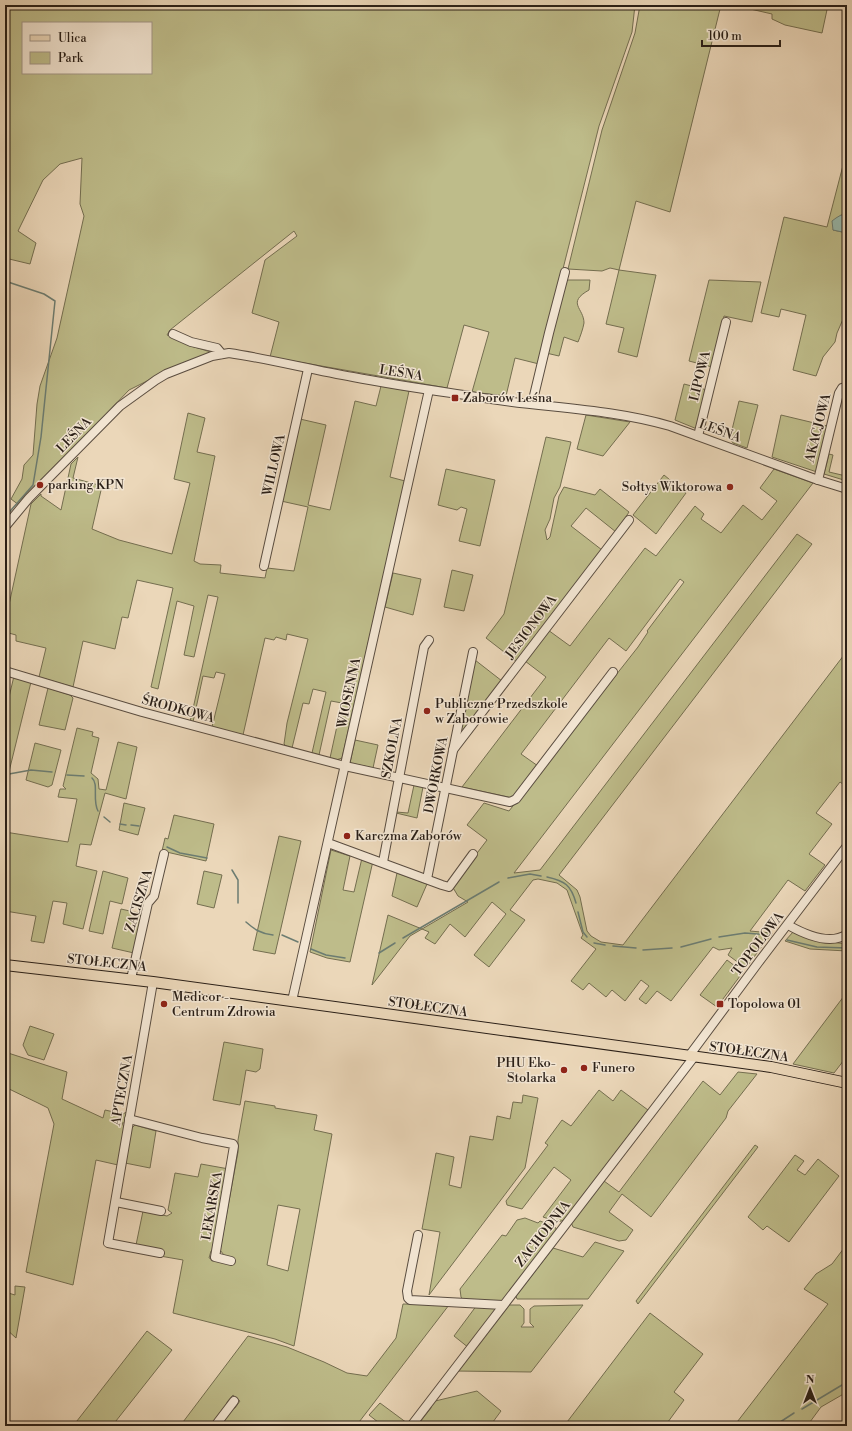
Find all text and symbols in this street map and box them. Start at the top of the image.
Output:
legend [22,22,152,74]
scale bar [702,22,780,48]
text: 100 m [708,29,742,44]
text: Ulica [58,31,87,46]
text: Park [58,51,84,66]
street label: LIPOWA [686,348,714,403]
street label: LEŚNA [378,361,425,384]
place label: Zaborów Leśna [463,390,553,406]
street label: AKACJOWA [801,391,835,465]
marker: Zaborów Leśna [450,393,460,403]
street label: LEŚNA [52,412,96,456]
street label: LEŚNA [697,415,745,446]
street label: WILLOWA [259,432,289,498]
place label: parking KPN [48,477,124,493]
place label: Sołtys Wiktorowa [622,479,722,495]
marker: parking KPN [35,480,45,490]
marker: Sołtys Wiktorowa [725,482,735,492]
street label: JESIONOWA [501,591,561,663]
street label: WIOSENNA [334,655,364,731]
street label: ŚRODKOWA [140,691,217,727]
place label: Publiczne Przedszkole w Zaborowie [434,696,568,727]
marker: Publiczne Przedszkole w Zaborowie [422,706,432,716]
street label: SZKOLNA [378,715,406,780]
street label: DWORKOWA [421,734,451,815]
place label: Karczma Zaborów [355,828,463,844]
marker: Karczma Zaborów [342,831,352,841]
street label: ZACISZNA [122,867,156,934]
street label: TOPOLOWA [729,908,788,979]
street label: STOŁECZNA [66,951,149,975]
place label: Medicor - Centrum Zdrowia [172,989,276,1020]
street label: STOŁECZNA [387,994,470,1021]
place label: Topolowa 01 [728,996,802,1012]
marker: Medicor - Centrum Zdrowia [159,999,169,1009]
marker: Topolowa 01 [715,999,725,1009]
street label: STOŁECZNA [708,1039,791,1066]
street label: APTECZNA [108,1052,136,1128]
place label: PHU Eko- Stolarka [496,1055,556,1086]
place label: Funero [592,1060,635,1076]
marker: Funero [579,1063,589,1073]
marker: PHU Eko- Stolarka [559,1065,569,1075]
street label: LEKARSKA [198,1169,226,1242]
street label: ZACHODNIA [512,1197,575,1270]
north arrow [790,1369,830,1409]
text: N [806,1373,815,1387]

